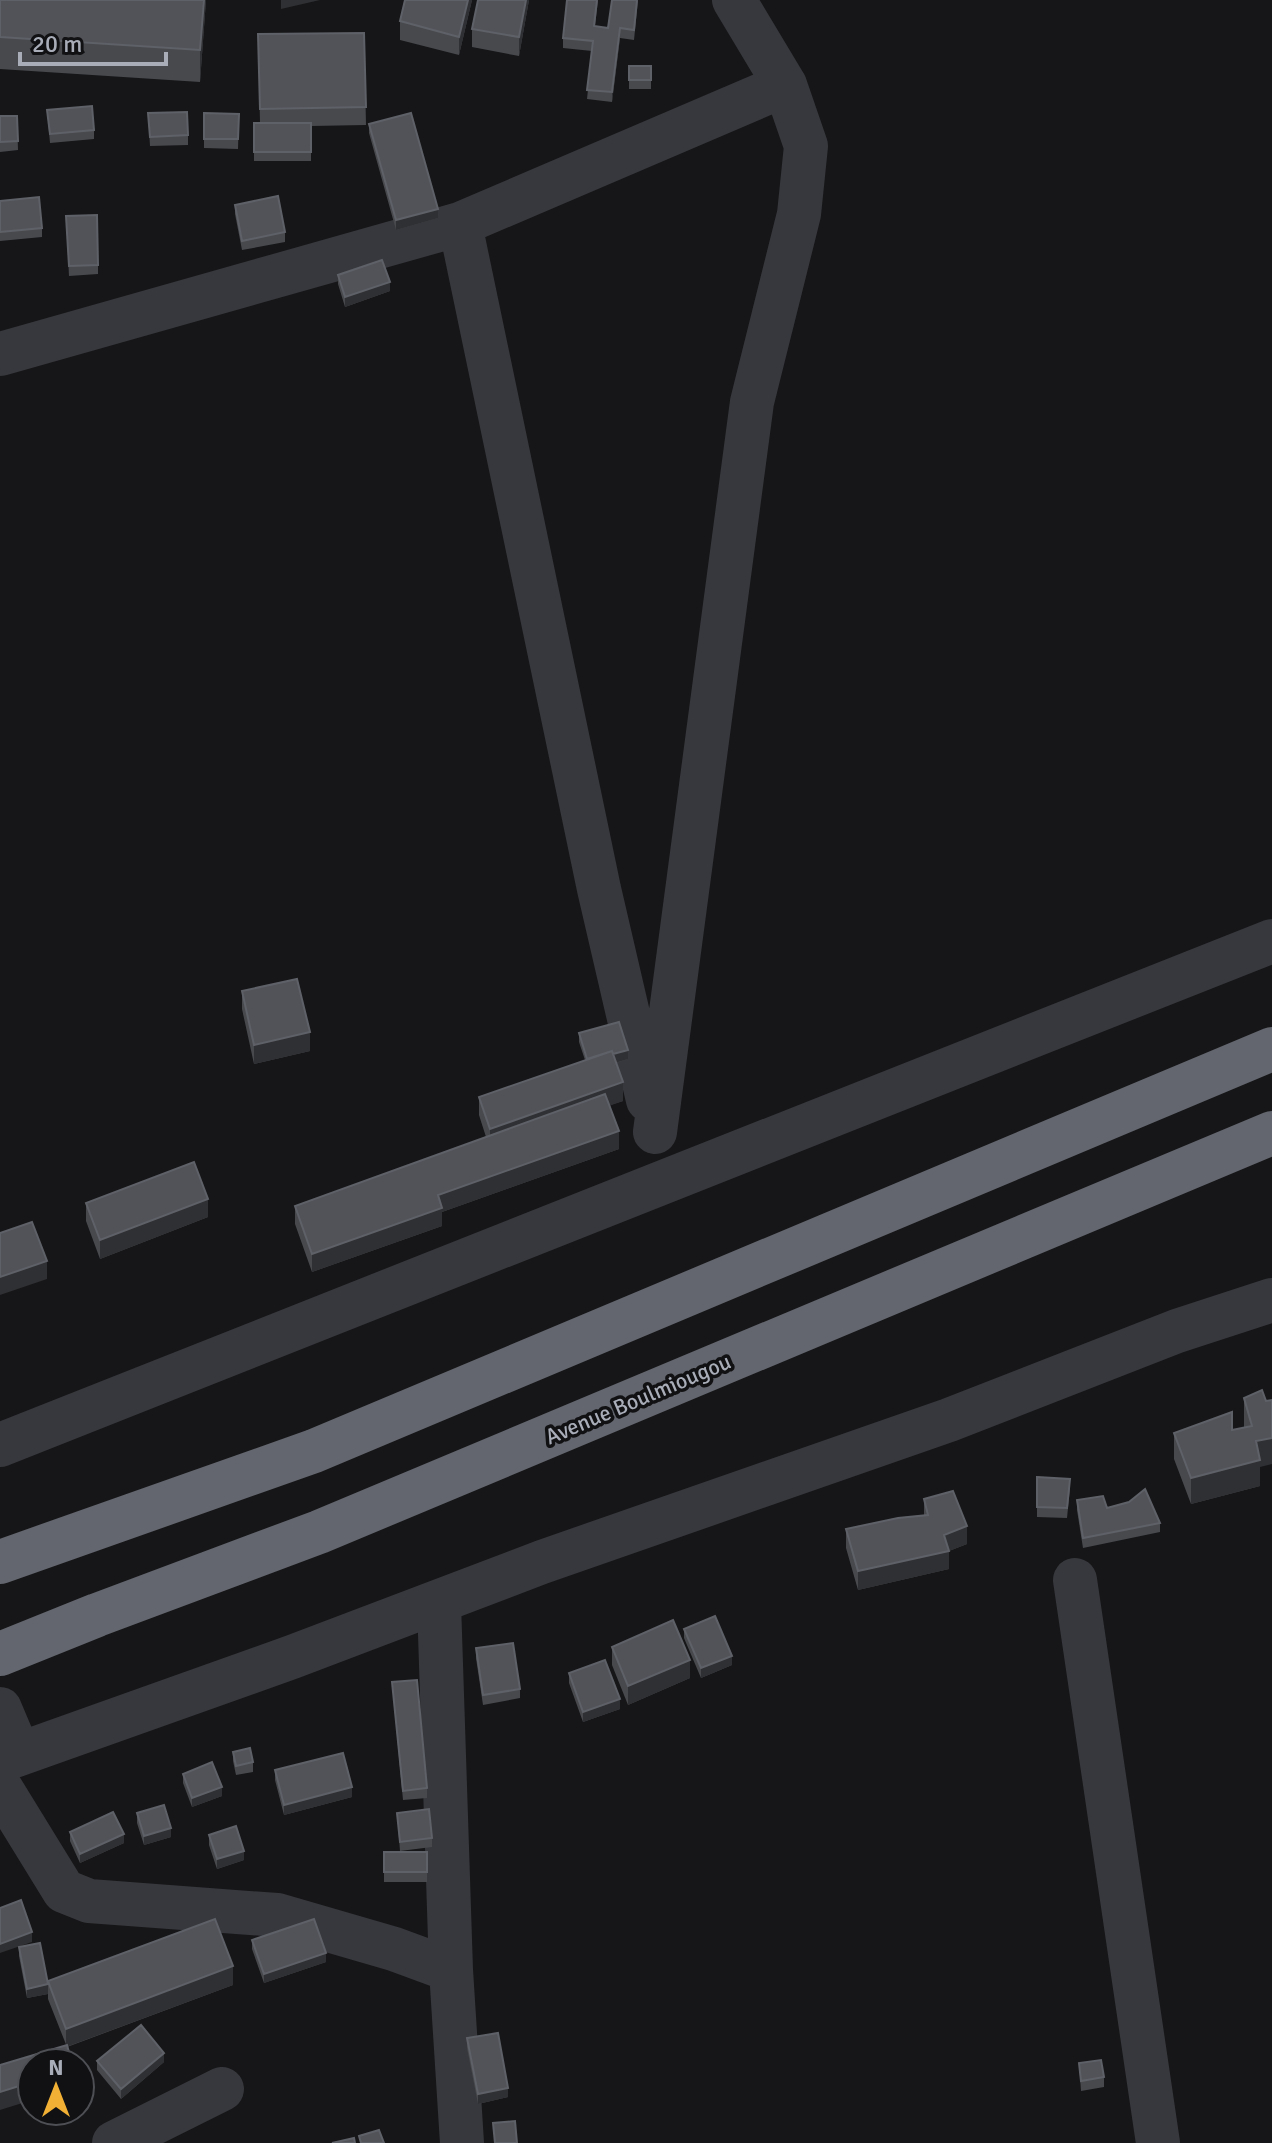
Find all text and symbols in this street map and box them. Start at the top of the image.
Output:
scale bar [20,16,166,66]
text: 20 m [32,29,82,59]
street label: Avenue Boulmiougou [541,1348,735,1450]
north arrow [16,2047,96,2127]
text: N [48,2054,64,2081]

